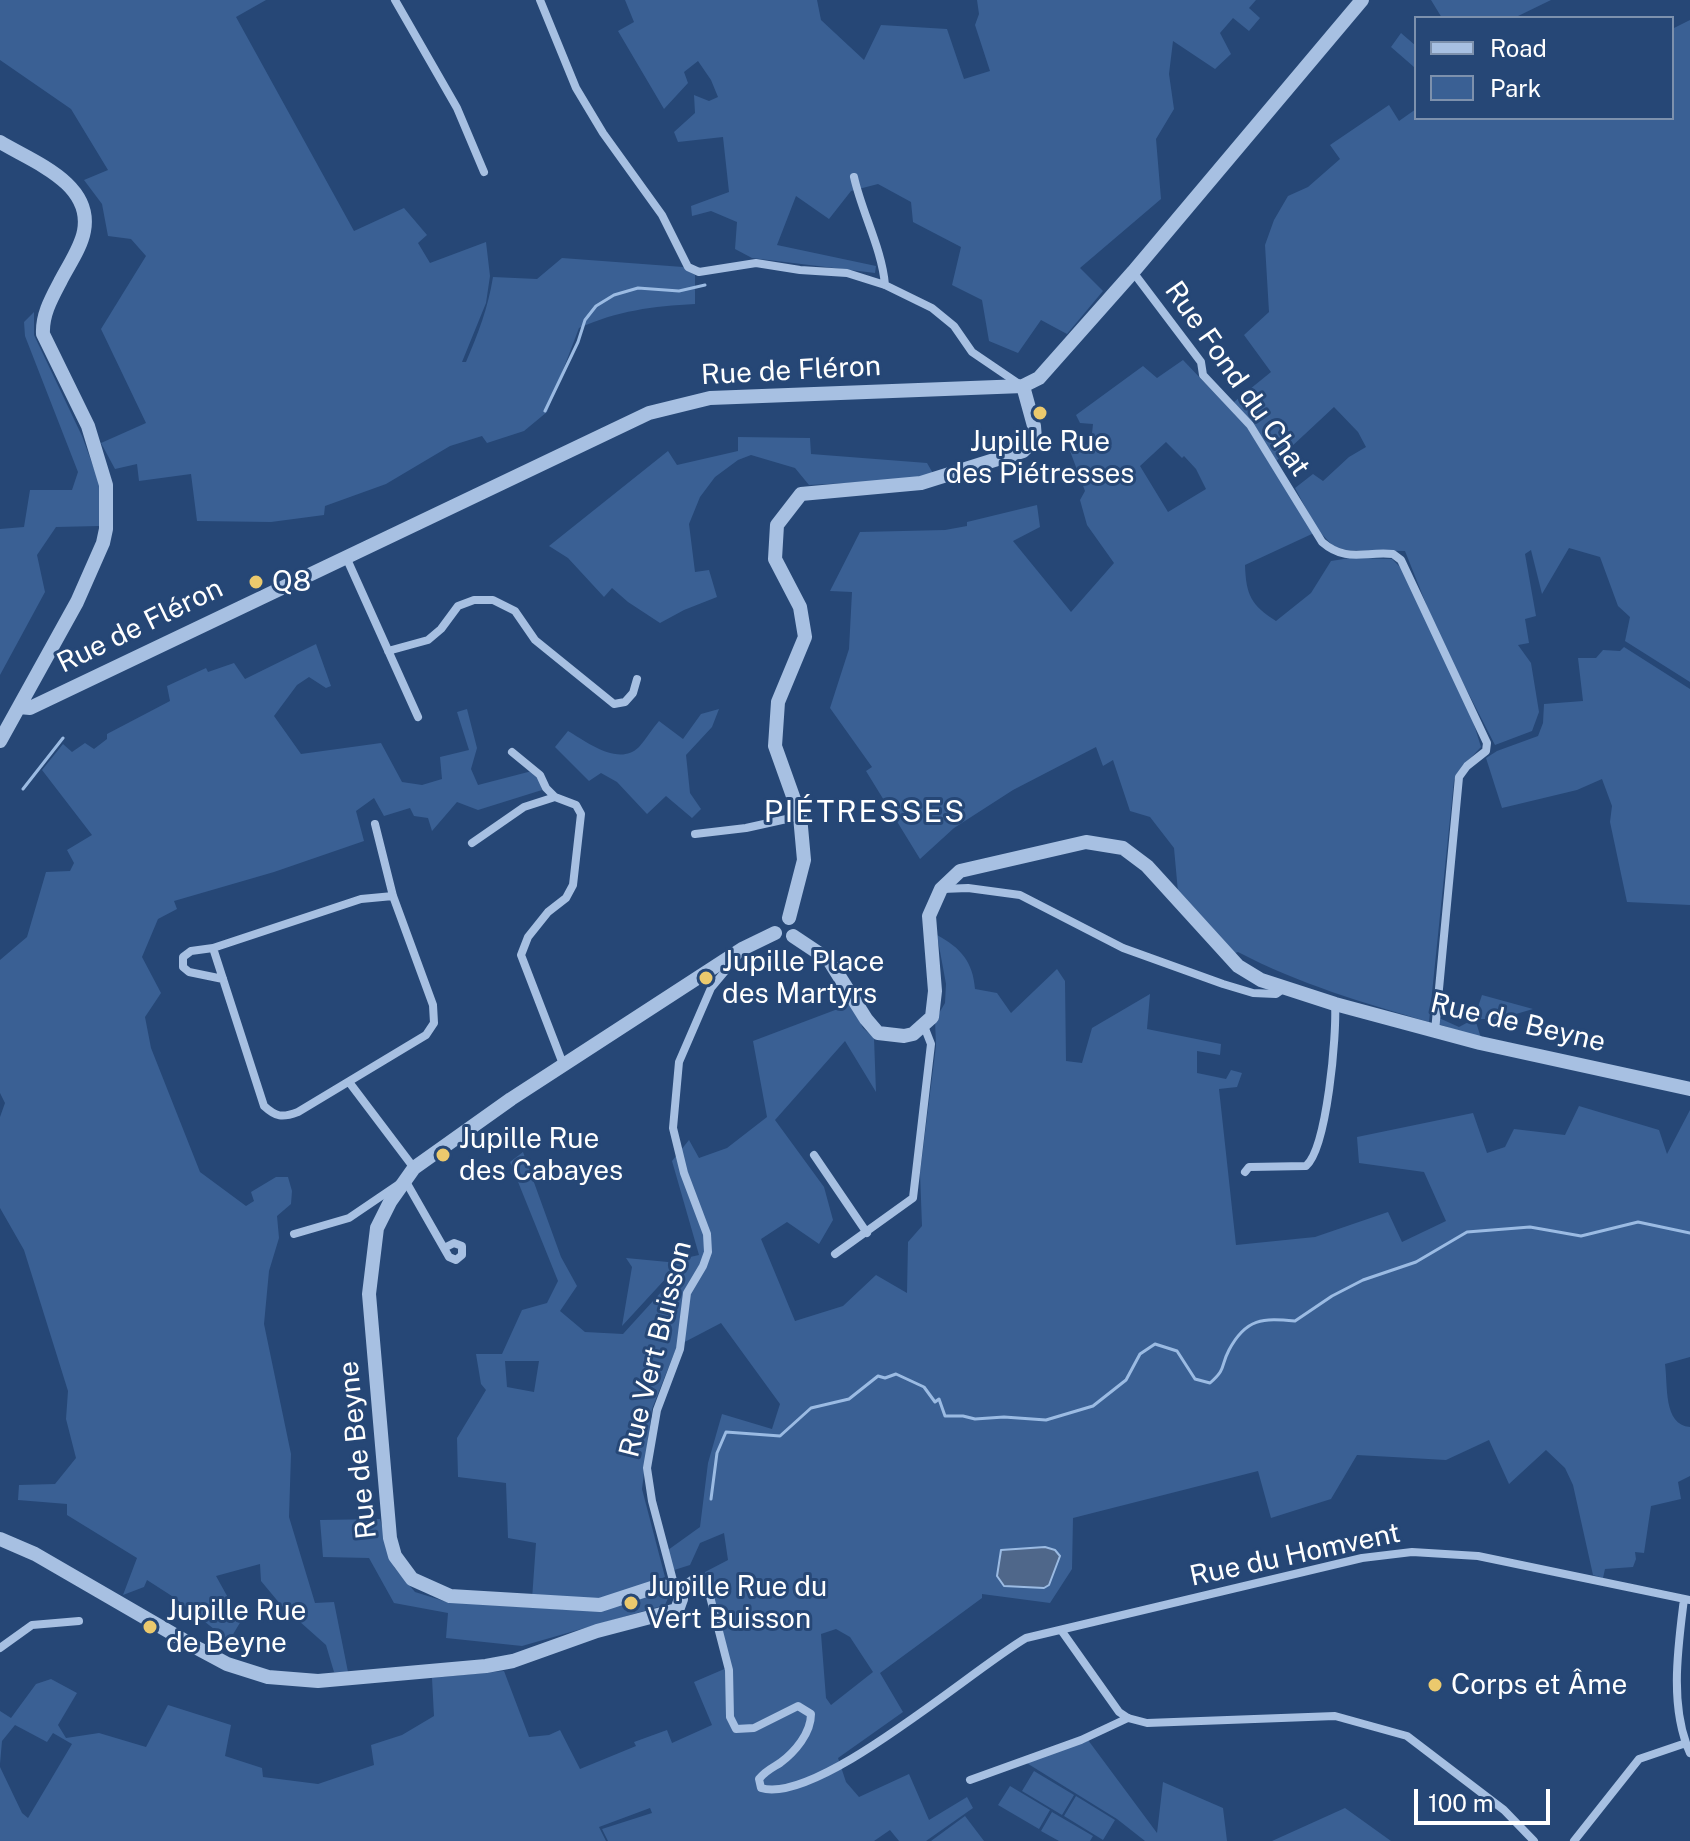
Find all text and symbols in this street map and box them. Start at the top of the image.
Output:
legend [1414,16,1674,120]
text: Road [1490,34,1547,62]
text: Park [1490,74,1541,102]
street label: Rue Fond du Chat [1157,275,1317,483]
street label: Rue de Fléron [700,350,882,392]
marker: Jupille Rue des Piétresses [1031,404,1049,422]
place label: Jupille Rue des Piétresses [945,425,1135,491]
place label: Q8 [272,565,311,599]
street label: Rue de Fléron [52,571,228,681]
marker: Q8 [247,573,265,591]
district label: PIÉTRESSES [764,795,966,831]
place label: Jupille Place des Martyrs [722,945,884,1011]
marker: Jupille Place des Martyrs [697,969,715,987]
street label: Rue de Beyne [1427,987,1609,1059]
place label: Jupille Rue des Cabayes [459,1122,623,1188]
marker: Jupille Rue des Cabayes [434,1146,452,1164]
street label: Rue Vert Buisson [613,1237,699,1461]
street label: Rue de Beyne [332,1359,384,1541]
street label: Rue du Homvent [1187,1516,1403,1594]
place label: Jupille Rue du Vert Buisson [647,1570,827,1636]
place label: Jupille Rue de Beyne [166,1594,306,1660]
marker: Jupille Rue du Vert Buisson [622,1594,640,1612]
marker: Jupille Rue de Beyne [141,1618,159,1636]
place label: Corps et Âme [1451,1668,1627,1702]
marker: Corps et Âme [1426,1676,1444,1694]
scale bar [1418,1773,1554,1823]
text: 100 m [1428,1789,1494,1817]

